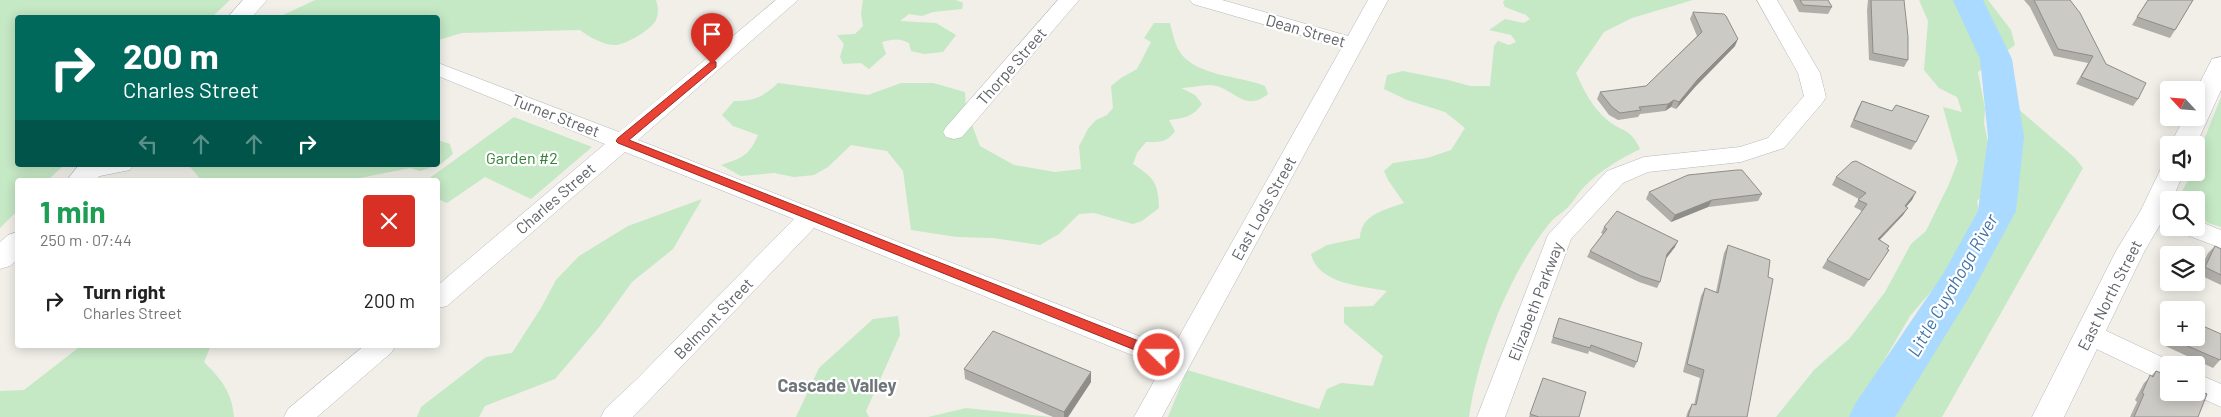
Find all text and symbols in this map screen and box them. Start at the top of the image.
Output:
street label: Dean Street [1264,10,1348,50]
pin [691,13,733,64]
icon: arrive [698,20,726,48]
street label: Thorpe Street [972,23,1050,109]
text: 200 m [123,34,219,76]
icon: right [40,35,105,100]
text: Charles Street [123,76,259,102]
north arrow [2160,81,2205,126]
map controls [2160,81,2205,401]
street label: Turner Street [509,90,603,140]
icon: left [134,130,162,158]
icon: ahead [187,130,215,158]
icon: ahead [240,130,268,158]
icon: right [293,130,321,158]
button: sound [2160,136,2205,181]
park label: Garden #2 [486,148,558,167]
street label: East Lods Street [1227,153,1299,263]
street label: Charles Street [511,158,599,238]
button: search [2160,191,2205,236]
text: 1 min [40,193,106,229]
button: close [363,195,415,247]
water label: Little Cuyahoga River [1902,209,2002,360]
text: 250 m · 07:44 [40,230,132,249]
street label: East North Street [2073,237,2145,353]
street label: Elizabeth Parkway [1504,238,1567,363]
button: layers [2160,246,2205,291]
street label: Belmont Street [670,273,756,363]
text: Turn right [83,280,165,303]
icon: right [40,287,68,315]
text: 200 m [364,289,415,312]
button: + [2160,301,2205,346]
text: Charles Street [83,303,182,322]
position arrow [1132,328,1184,380]
button: − [2160,356,2205,401]
district label: Cascade Valley [777,374,897,396]

